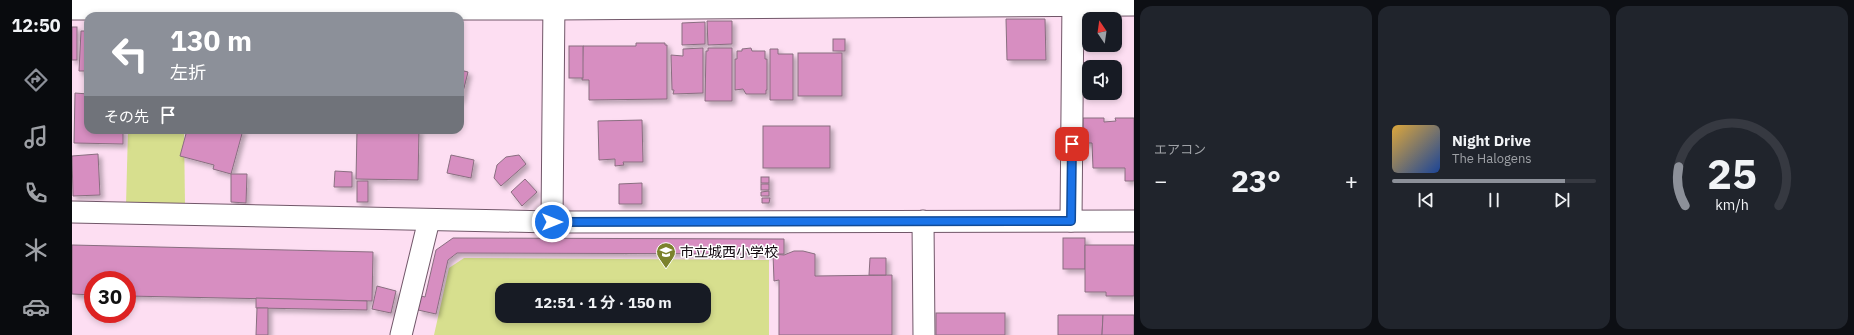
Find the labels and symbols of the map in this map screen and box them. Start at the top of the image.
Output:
north arrow [1082,12,1122,52]
pin [1055,127,1089,161]
position arrow [531,201,573,243]
school or university icon: 市立城西小学校 [655,241,677,269]
place label: 市立城西小学校 [680,243,778,261]
speed limit sign: 30 [84,271,136,323]

